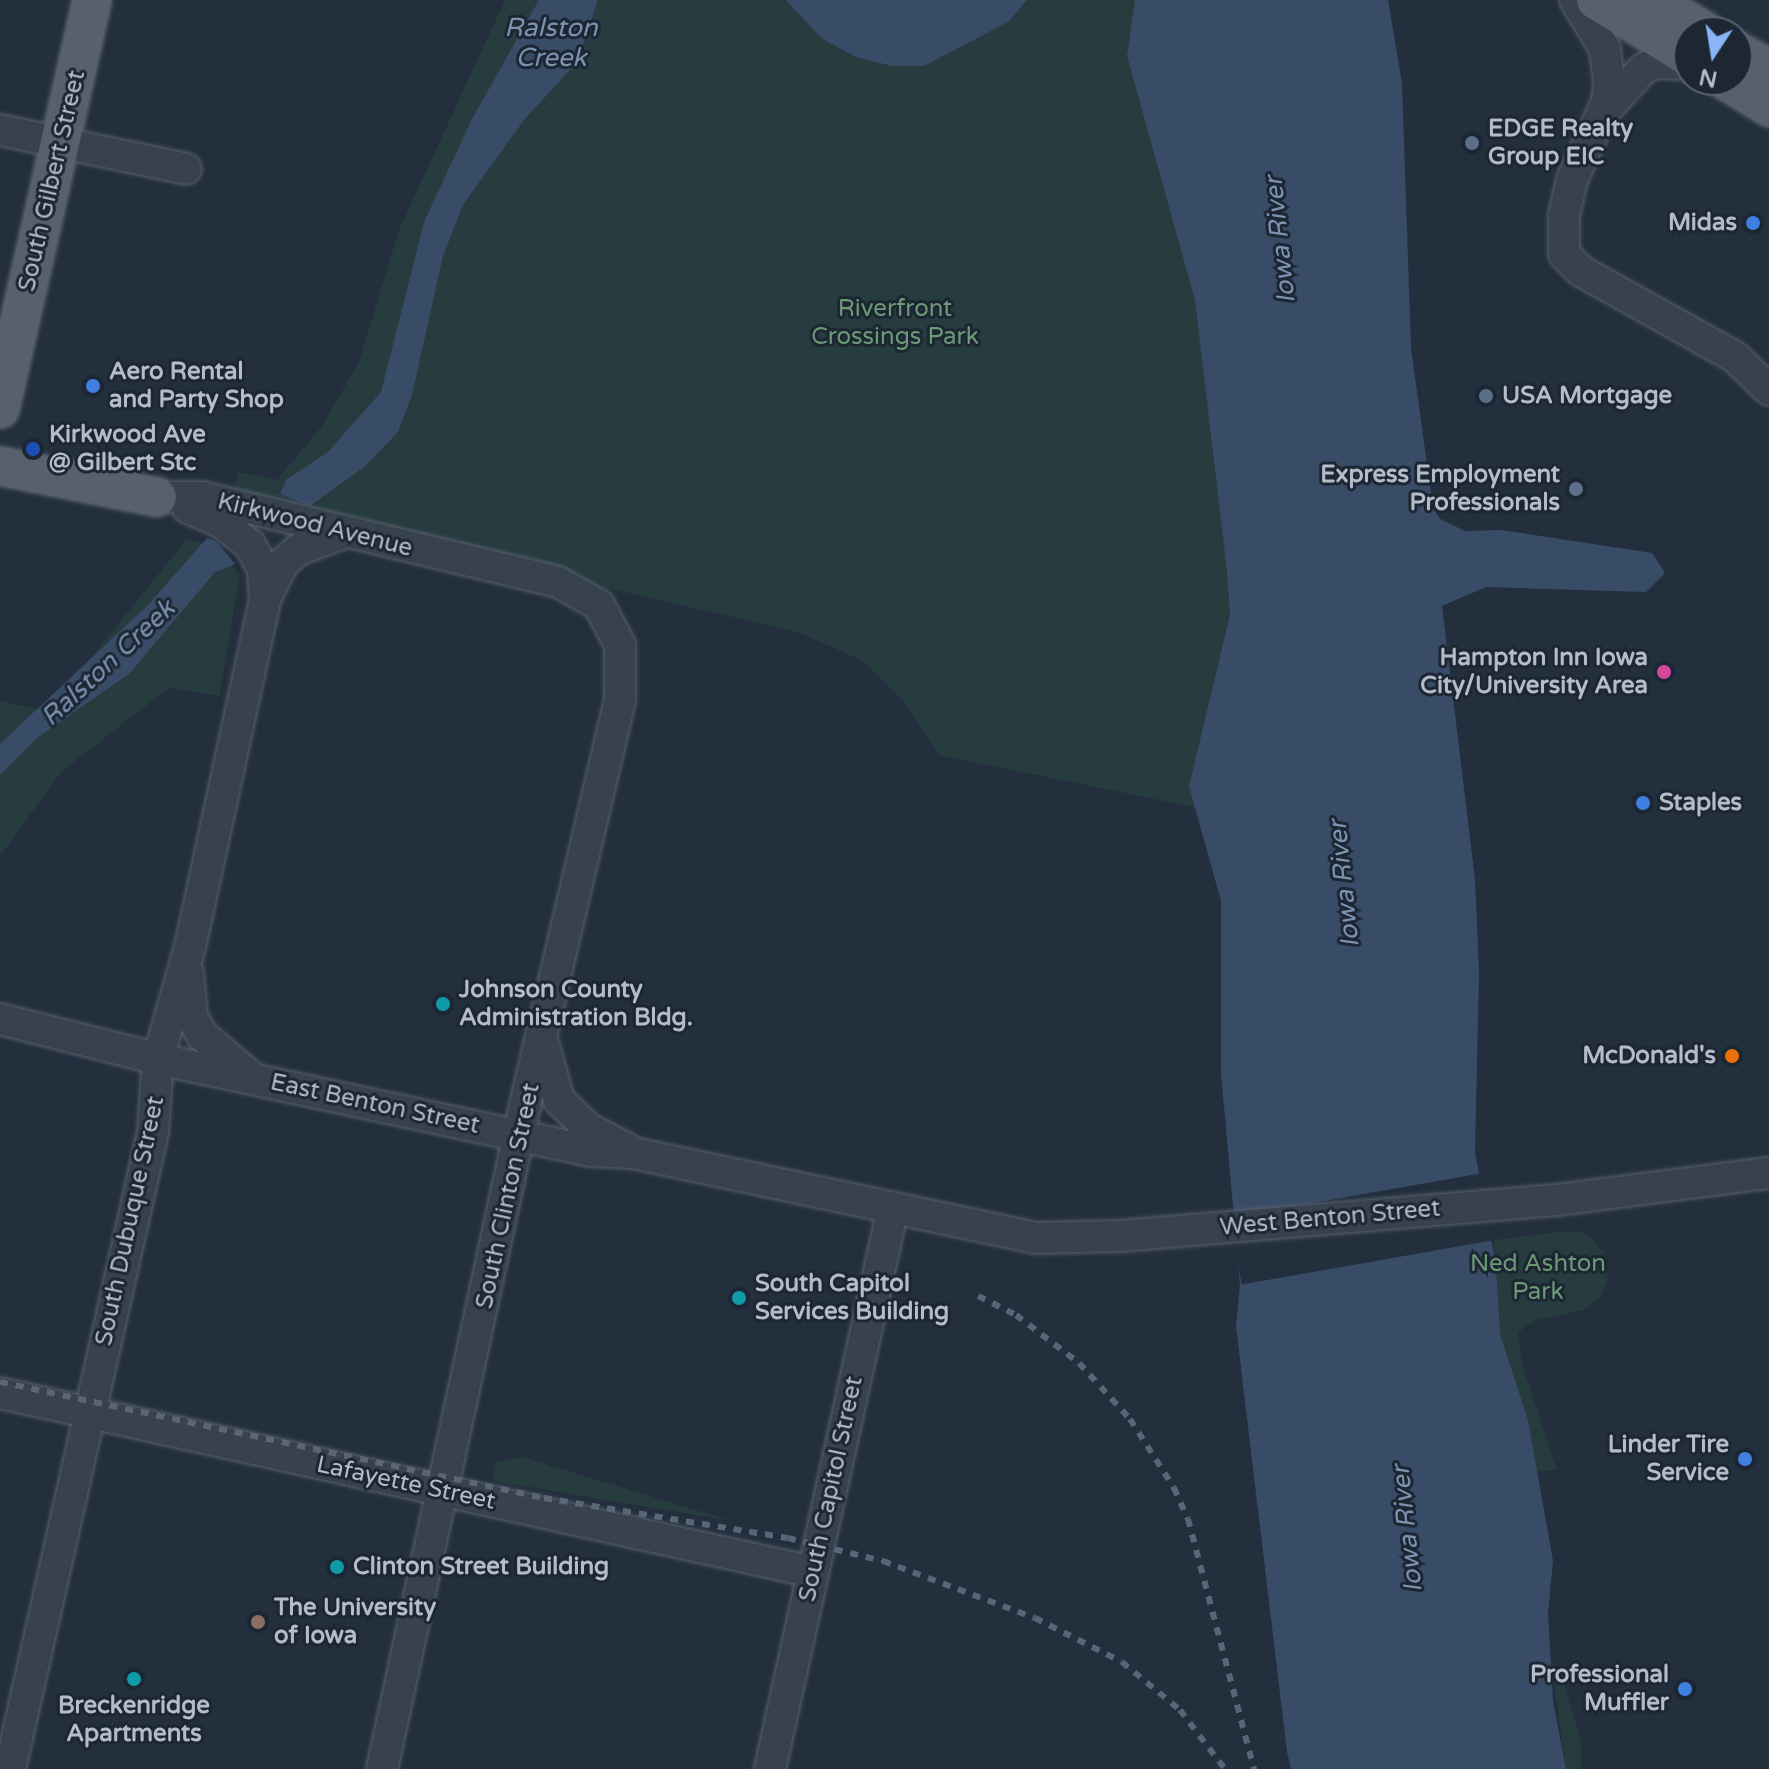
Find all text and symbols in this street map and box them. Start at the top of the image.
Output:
water label: Ralston Creek [504,12,598,74]
north arrow [1673,16,1753,96]
text: N [1697,63,1720,92]
street label: South Gilbert Street [13,68,91,294]
place label: EDGE Realty Group EIC [1488,115,1633,171]
marker: EDGE Realty Group EIC [1463,134,1481,152]
water label: Iowa River [1258,175,1302,305]
place label: Midas [1668,209,1737,237]
marker: Midas [1744,214,1762,232]
park label: Riverfront Crossings Park [811,295,979,351]
place label: Aero Rental and Party Shop [109,358,284,414]
marker: Aero Rental and Party Shop [84,377,102,395]
place label: USA Mortgage [1502,382,1672,410]
marker: USA Mortgage [1477,387,1495,405]
place label: Kirkwood Ave @ Gilbert Stc [49,421,206,477]
marker: Kirkwood Ave @ Gilbert Stc [24,440,42,458]
place label: Express Employment Professionals [1320,461,1560,517]
marker: Express Employment Professionals [1567,480,1585,498]
street label: Kirkwood Avenue [215,487,415,563]
water label: Ralston Creek [35,593,181,733]
place label: Hampton Inn Iowa City/University Area [1420,644,1648,700]
marker: Hampton Inn Iowa City/University Area [1655,663,1673,681]
place label: Staples [1659,789,1742,817]
marker: Staples [1634,794,1652,812]
water label: Iowa River [1322,819,1366,949]
place label: Johnson County Administration Bldg. [459,976,693,1032]
marker: Johnson County Administration Bldg. [434,995,452,1013]
place label: McDonald's [1582,1042,1716,1070]
marker: McDonald's [1723,1047,1741,1065]
street label: East Benton Street [268,1068,482,1140]
street label: South Clinton Street [470,1081,546,1311]
street label: South Dubuque Street [89,1094,171,1348]
street label: West Benton Street [1219,1194,1441,1242]
park label: Ned Ashton Park [1470,1250,1606,1306]
place label: South Capitol Services Building [755,1270,949,1326]
marker: South Capitol Services Building [730,1289,748,1307]
street label: South Capitol Street [793,1374,869,1604]
place label: Linder Tire Service [1608,1431,1729,1487]
street label: Lafayette Street [314,1450,498,1516]
marker: Linder Tire Service [1736,1450,1754,1468]
water label: Iowa River [1385,1464,1429,1594]
place label: Clinton Street Building [353,1553,609,1581]
marker: Clinton Street Building [328,1558,346,1576]
place label: The University of Iowa [274,1594,436,1650]
marker: The University of Iowa [249,1613,267,1631]
place label: Professional Muffler [1530,1661,1669,1717]
marker: Breckenridge Apartments [125,1670,143,1688]
marker: Professional Muffler [1676,1680,1694,1698]
place label: Breckenridge Apartments [58,1692,210,1748]

